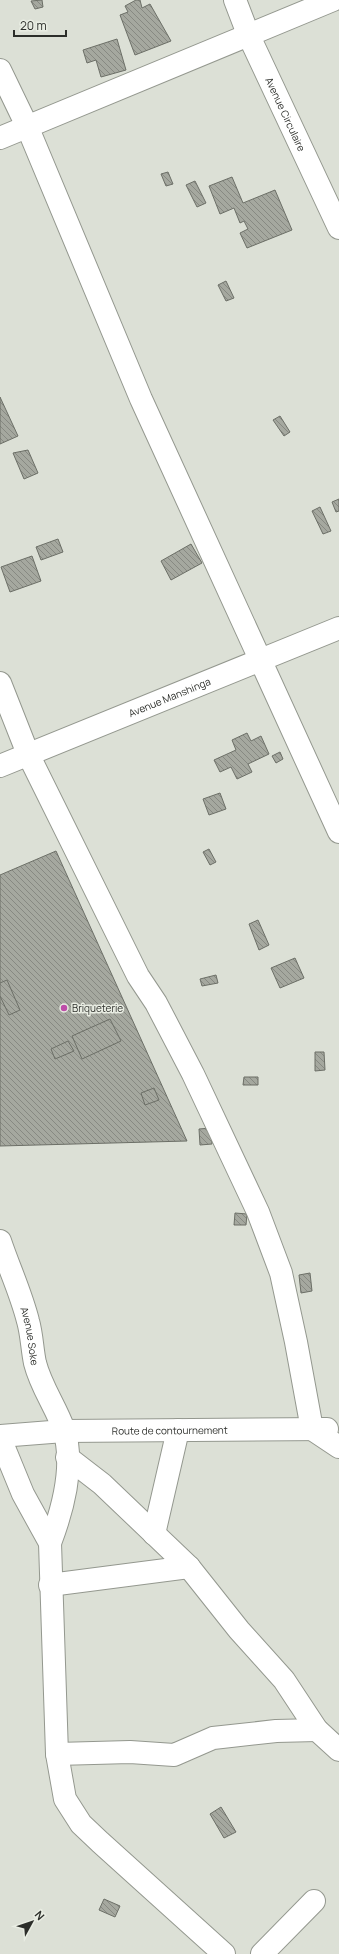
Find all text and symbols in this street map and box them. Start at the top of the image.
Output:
scale bar [14,12,66,38]
text: 20 m [20,17,47,34]
street label: Avenue Circulaire [262,75,309,154]
street label: Avenue Manshinga [126,674,213,720]
place label: Briqueterie [72,1001,123,1015]
marker: Briqueterie [59,1003,69,1013]
street label: Avenue Soke [17,1305,42,1367]
street label: Route de contournement [112,1423,228,1438]
north arrow [12,1902,52,1942]
text: N [32,1907,48,1923]

